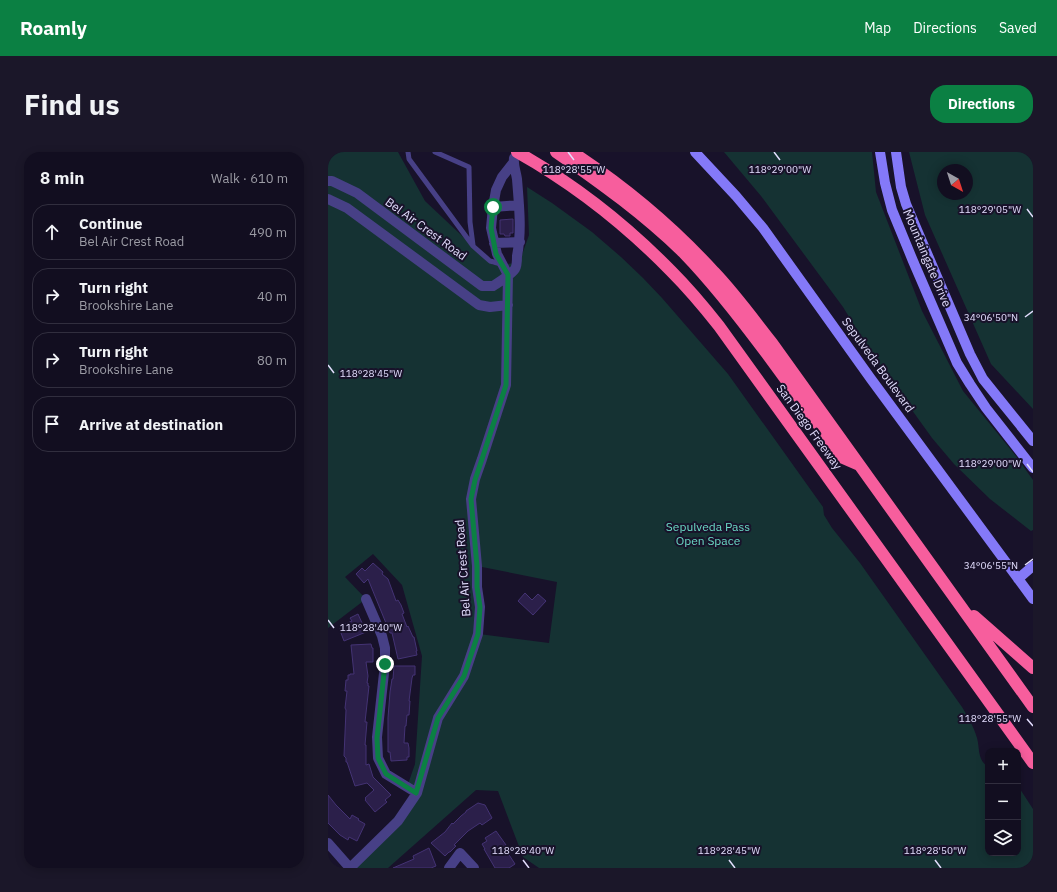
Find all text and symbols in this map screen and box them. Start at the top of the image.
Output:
text: Roamly [20,16,87,40]
text: Map [864,19,891,37]
text: Directions [913,19,977,37]
text: Saved [999,19,1037,37]
button: Directions [930,85,1033,123]
text: Find us [24,86,120,123]
text: 118°28'55"W [543,163,605,176]
text: 118°29'00"W [749,163,811,176]
north arrow [937,164,973,200]
text: 8 min [40,167,84,189]
text: Walk · 610 m [211,170,288,187]
street label: Bel Air Crest Road [383,194,470,263]
route start [484,198,502,216]
text: 118°29'05"W [959,203,1021,216]
street label: Mountaingate Drive [900,207,955,309]
text: Continue [79,214,143,233]
icon: ahead [41,221,63,243]
text: 490 m [249,224,287,241]
text: Bel Air Crest Road [79,233,184,250]
text: Turn right [79,278,148,297]
icon: right [41,285,63,307]
text: 40 m [257,288,287,305]
text: Brookshire Lane [79,297,173,314]
text: 34°06'50"N [964,311,1018,324]
street label: Sepulveda Boulevard [839,314,918,415]
text: Turn right [79,342,148,361]
icon: right [41,349,63,371]
text: 80 m [257,352,287,369]
text: Brookshire Lane [79,361,173,378]
text: 118°28'45"W [340,367,402,380]
street label: San Diego Freeway [773,381,845,472]
icon: arrive [41,413,63,435]
text: Arrive at destination [79,415,223,434]
text: 118°29'00"W [959,457,1021,470]
street label: Bel Air Crest Road [452,519,473,617]
park label: Sepulveda Pass Open Space [666,519,750,548]
text: 34°06'55"N [964,559,1018,572]
text: 118°28'40"W [340,621,402,634]
route end [376,655,394,673]
text: 118°28'55"W [959,712,1021,725]
map controls [985,748,1021,856]
button: + [985,748,1021,784]
button: − [985,784,1021,820]
button: layers [985,820,1021,856]
text: 118°28'40"W [492,844,554,857]
text: 118°28'45"W [698,844,760,857]
text: 118°28'50"W [904,844,966,857]

